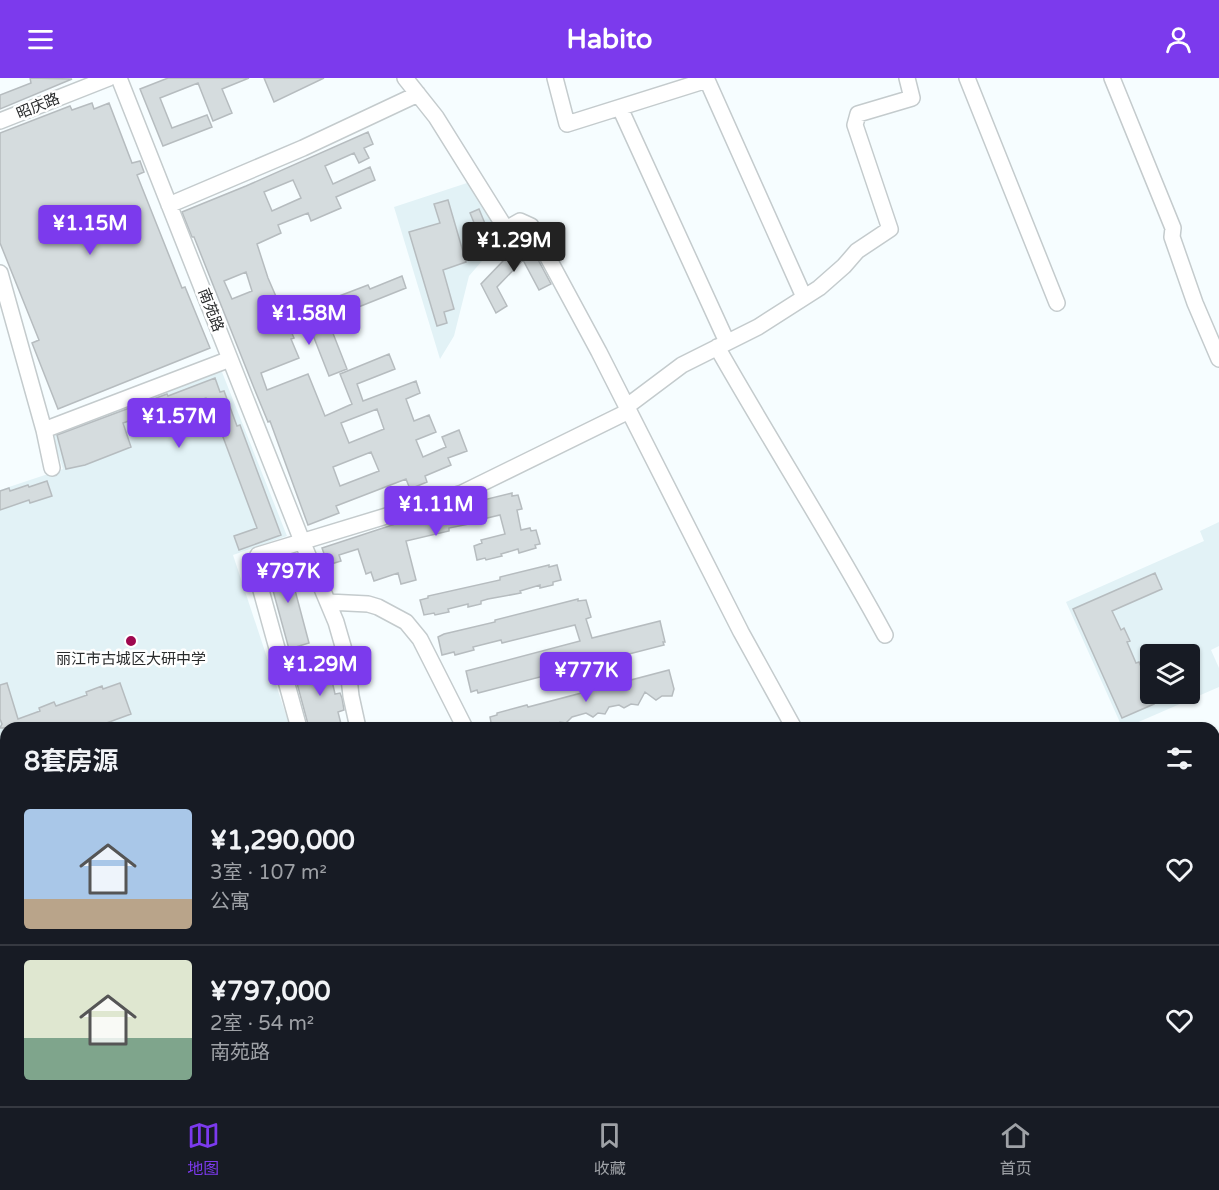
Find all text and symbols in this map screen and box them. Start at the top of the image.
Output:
icon: menu [24,23,57,56]
text: Habito [567,23,652,56]
icon: person [1162,23,1195,56]
street label: 昭庆路 [14,89,62,123]
pin: ¥1.15M [41,205,139,256]
text: ¥1.15M [52,212,128,236]
pin: ¥1.29M [465,222,563,273]
text: ¥1.29M [476,229,552,253]
street label: 南苑路 [195,286,227,334]
pin: ¥1.58M [260,295,358,346]
text: ¥1.58M [271,302,347,326]
pin: ¥1.57M [130,398,228,449]
text: ¥1.57M [141,405,217,429]
pin: ¥1.11M [387,486,485,537]
text: ¥1.11M [398,493,474,517]
pin: ¥797K [246,553,330,604]
text: ¥797K [256,560,320,584]
marker: 丽江市古城区大研中学 [124,634,138,648]
map controls [1140,644,1200,704]
button: layers [1140,644,1200,704]
pin: ¥1.29M [271,646,369,697]
place label: 丽江市古城区大研中学 [56,650,206,668]
pin: ¥777K [544,652,628,703]
text: ¥1.29M [282,653,358,677]
text: ¥777K [554,659,618,683]
icon: filters [1163,742,1196,775]
text: 8套房源 [24,746,118,777]
text: ¥1,290,000 [210,825,355,856]
icon: home [72,833,144,905]
icon: heart [1163,853,1196,886]
text: 3室 · 107 m² [210,861,327,885]
text: 公寓 [210,890,250,914]
text: ¥797,000 [210,976,331,1007]
icon: home [72,984,144,1056]
icon: heart [1163,1004,1196,1037]
text: 2室 · 54 m² [210,1012,314,1036]
text: 南苑路 [210,1041,270,1065]
tab: 地图 [187,1119,220,1179]
tab: 收藏 [593,1119,626,1179]
tab: 首页 [999,1119,1032,1179]

